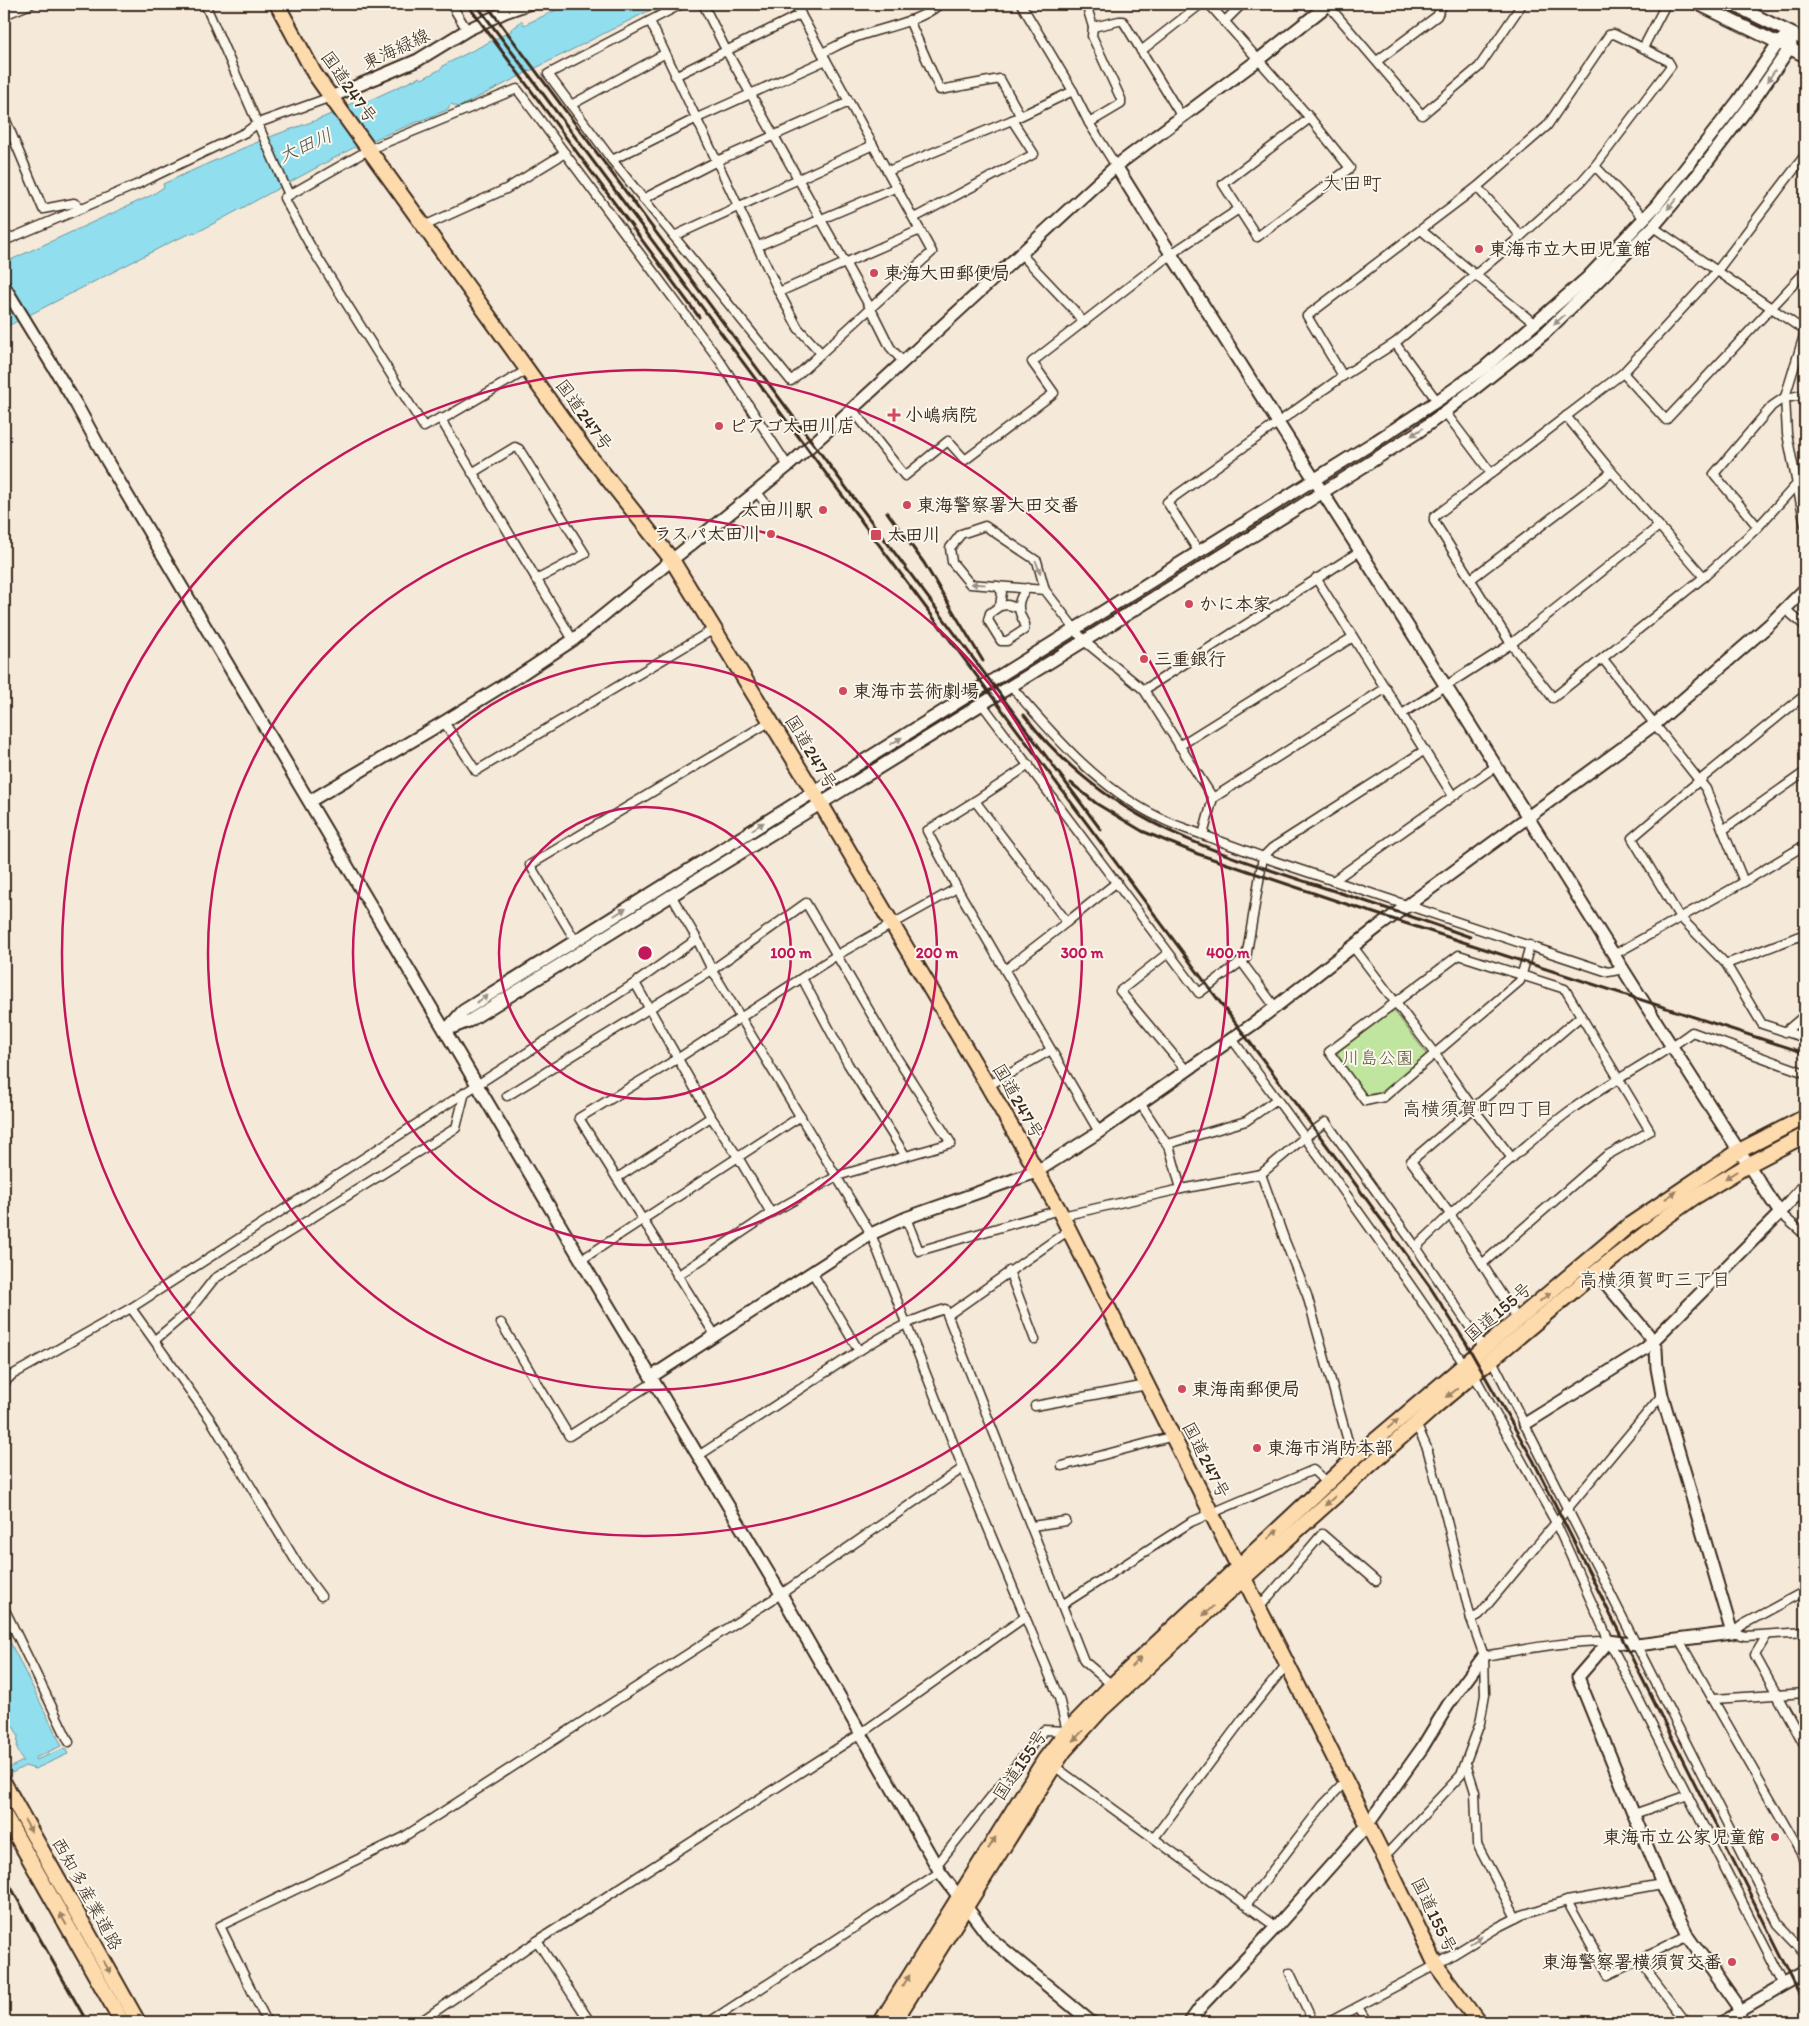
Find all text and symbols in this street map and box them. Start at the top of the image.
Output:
street label: 東海緑線 [359,24,433,74]
street label: 国道247号 [316,47,382,127]
one-way arrow [1766,69,1776,82]
water label: 大田川 [274,123,336,168]
district label: 大田町 [1322,171,1382,195]
one-way arrow [1666,198,1678,210]
place label: 東海市立大田児童館 [1489,238,1651,260]
marker: 東海市立大田児童館 [1473,243,1485,255]
place label: 東海大田郵便局 [884,262,1010,284]
marker: 東海大田郵便局 [868,267,880,279]
one-way arrow [1552,315,1565,326]
street label: 国道247号 [551,375,617,455]
place label: 小嶋病院 [905,404,977,426]
marker: 小嶋病院 [887,408,901,422]
place label: ピアゴ太田川店 [729,415,855,437]
marker: ピアゴ太田川店 [713,420,725,432]
one-way arrow [1410,427,1424,437]
place label: 東海警察署大田交番 [917,494,1079,516]
place label: 太田川駅 [741,499,813,521]
marker: 東海警察署大田交番 [901,499,913,511]
marker: 太田川駅 [817,504,829,516]
place label: ラスパ太田川 [654,523,761,545]
place label: 太田川 [887,524,941,546]
marker: ラスパ太田川 [765,528,777,540]
marker: 太田川 [869,528,883,542]
one-way arrow [1034,560,1042,575]
one-way arrow [970,580,986,588]
place label: かに本家 [1199,593,1271,615]
marker: かに本家 [1183,598,1195,610]
place label: 三重銀行 [1154,648,1226,670]
marker: 三重銀行 [1138,653,1150,665]
place label: 東海市芸術劇場 [853,680,979,702]
marker: 東海市芸術劇場 [837,685,849,697]
street label: 国道247号 [780,711,842,793]
one-way arrow [889,736,902,745]
one-way arrow [751,822,764,831]
one-way arrow [613,908,626,917]
centre of rings [636,944,654,962]
text: 100 m [770,944,812,962]
text: 200 m [916,944,959,962]
text: 300 m [1061,944,1104,962]
text: 400 m [1206,944,1250,962]
one-way arrow [476,994,489,1003]
park label: 川島公園 [1342,1047,1414,1069]
street label: 国道247号 [988,1059,1048,1143]
district label: 高横須賀町四丁目 [1402,1097,1554,1120]
one-way arrow [1725,1170,1738,1179]
one-way arrow [1664,1191,1678,1200]
district label: 高横須賀町三丁目 [1579,1268,1731,1291]
street label: 国道155号 [1460,1277,1536,1347]
one-way arrow [1538,1292,1551,1303]
place label: 東海南郵便局 [1192,1378,1300,1400]
marker: 東海南郵便局 [1176,1383,1188,1395]
one-way arrow [1446,1387,1459,1398]
street label: 国道247号 [1177,1418,1235,1502]
one-way arrow [1387,1419,1400,1430]
place label: 東海市消防本部 [1267,1437,1393,1459]
marker: 東海市消防本部 [1251,1442,1263,1454]
one-way arrow [1324,1495,1337,1506]
one-way arrow [1267,1528,1279,1540]
one-way arrow [1202,1605,1214,1617]
one-way arrow [1130,1656,1142,1668]
street label: 国道155号 [988,1725,1052,1805]
one-way arrow [1072,1729,1084,1741]
one-way arrow [23,1819,32,1832]
place label: 東海市立公家児童館 [1603,1826,1765,1848]
marker: 東海市立公家児童館 [1769,1831,1781,1843]
street label: 西知多産業道路 [47,1834,127,1954]
one-way arrow [988,1836,997,1850]
street label: 国道155号 [1406,1874,1462,1956]
one-way arrow [59,1912,68,1926]
one-way arrow [1469,1936,1482,1945]
place label: 東海警察署横須賀交番 [1542,1951,1722,1973]
marker: 東海警察署横須賀交番 [1726,1956,1738,1968]
one-way arrow [103,1961,112,1974]
one-way arrow [901,1974,911,1987]

